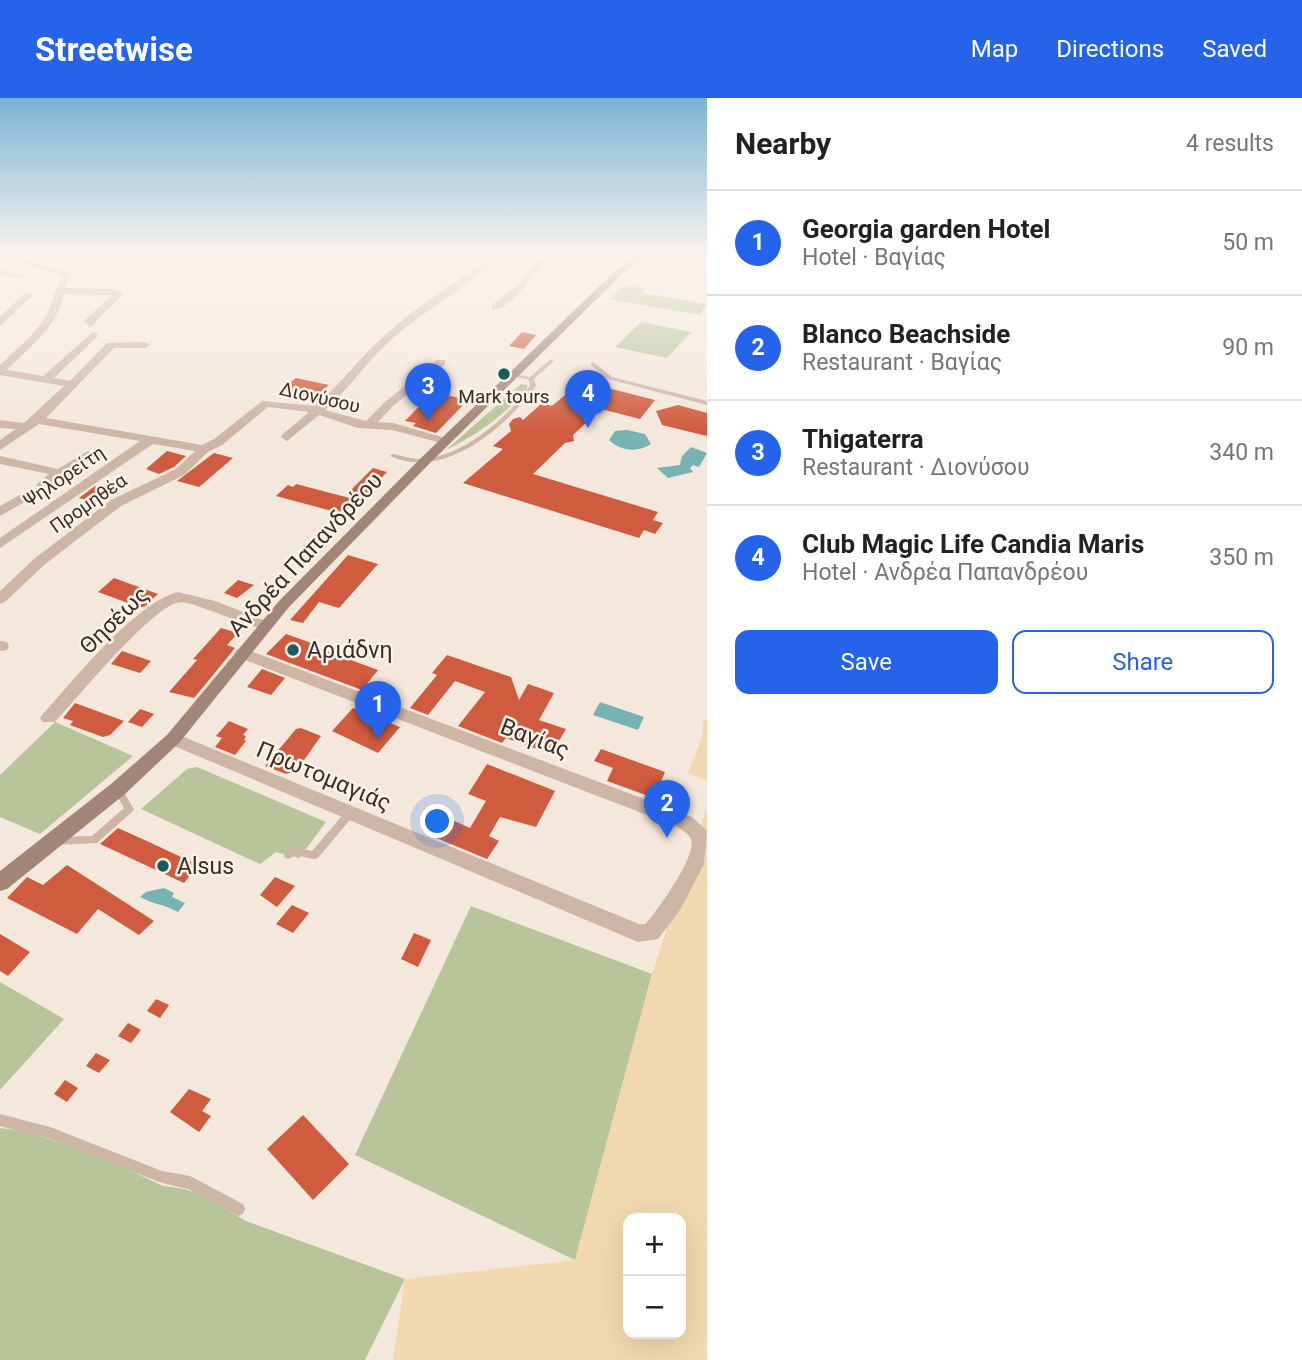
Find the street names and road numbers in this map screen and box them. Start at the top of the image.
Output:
street label: Διονύσου [277,377,362,418]
street label: Ψηλορείτη [19,441,109,512]
street label: Ανδρέα Παπανδρέου [223,467,388,642]
street label: Προμηθέα [45,468,131,538]
street label: Θησέως [74,581,154,660]
street label: Βαγίας [497,713,573,764]
street label: Πρωτομαγιάς [252,736,395,817]

